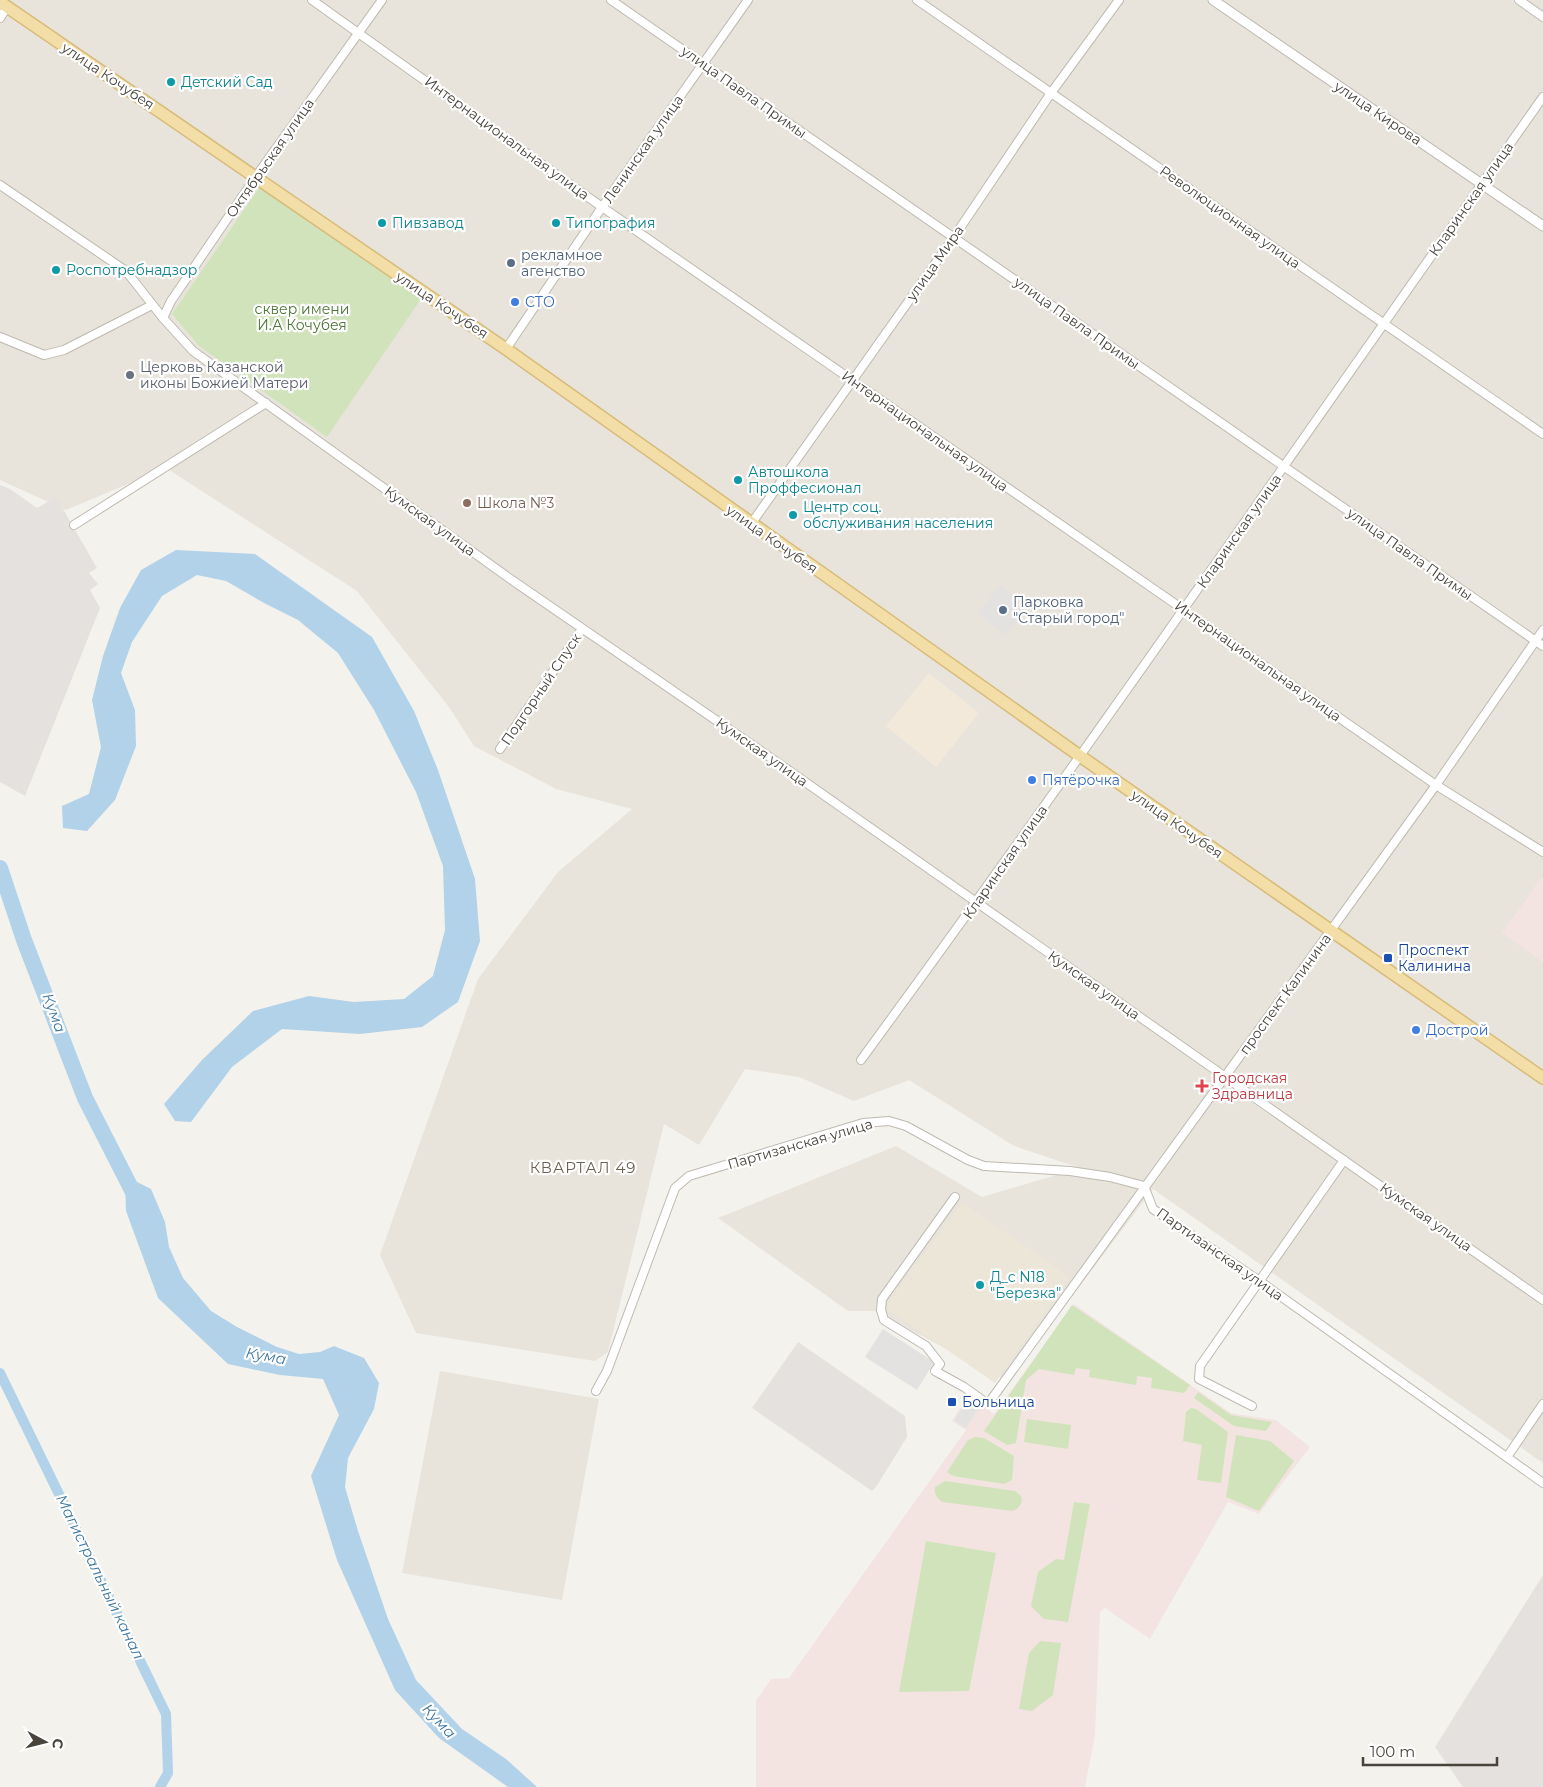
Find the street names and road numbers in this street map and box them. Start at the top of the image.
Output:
street label: улица Кочубея [57,38,158,114]
street label: улица Павла Примы [677,41,810,142]
street label: Интернациональная улица [421,72,593,204]
street label: улица Кирова [1330,76,1425,149]
street label: Ленинская улица [599,91,687,207]
street label: Октябрьская улица [222,95,318,221]
street label: Кларинская улица [1425,138,1517,260]
street label: Революционная улица [1156,162,1304,272]
street label: улица Мира [902,222,968,305]
street label: улица Кочубея [391,267,492,343]
street label: улица Павла Примы [1010,272,1143,373]
street label: Интернациональная улица [838,367,1012,495]
street label: Кларинская улица [1193,470,1285,592]
street label: Кумская улица [381,482,479,560]
street label: улица Кочубея [722,500,821,577]
street label: улица Павла Примы [1343,503,1476,604]
street label: Интернациональная улица [1171,597,1345,725]
street label: Подгорный Спуск [497,630,585,748]
street label: Кумская улица [713,714,811,790]
street label: улица Кочубея [1127,785,1226,862]
street label: Кларинская улица [959,801,1051,923]
street label: проспект Калинина [1235,930,1335,1058]
street label: Кумская улица [1045,947,1143,1023]
street label: Партизанская улица [725,1115,875,1173]
street label: Кумская улица [1377,1179,1475,1255]
street label: Партизанская улица [1153,1204,1287,1304]

